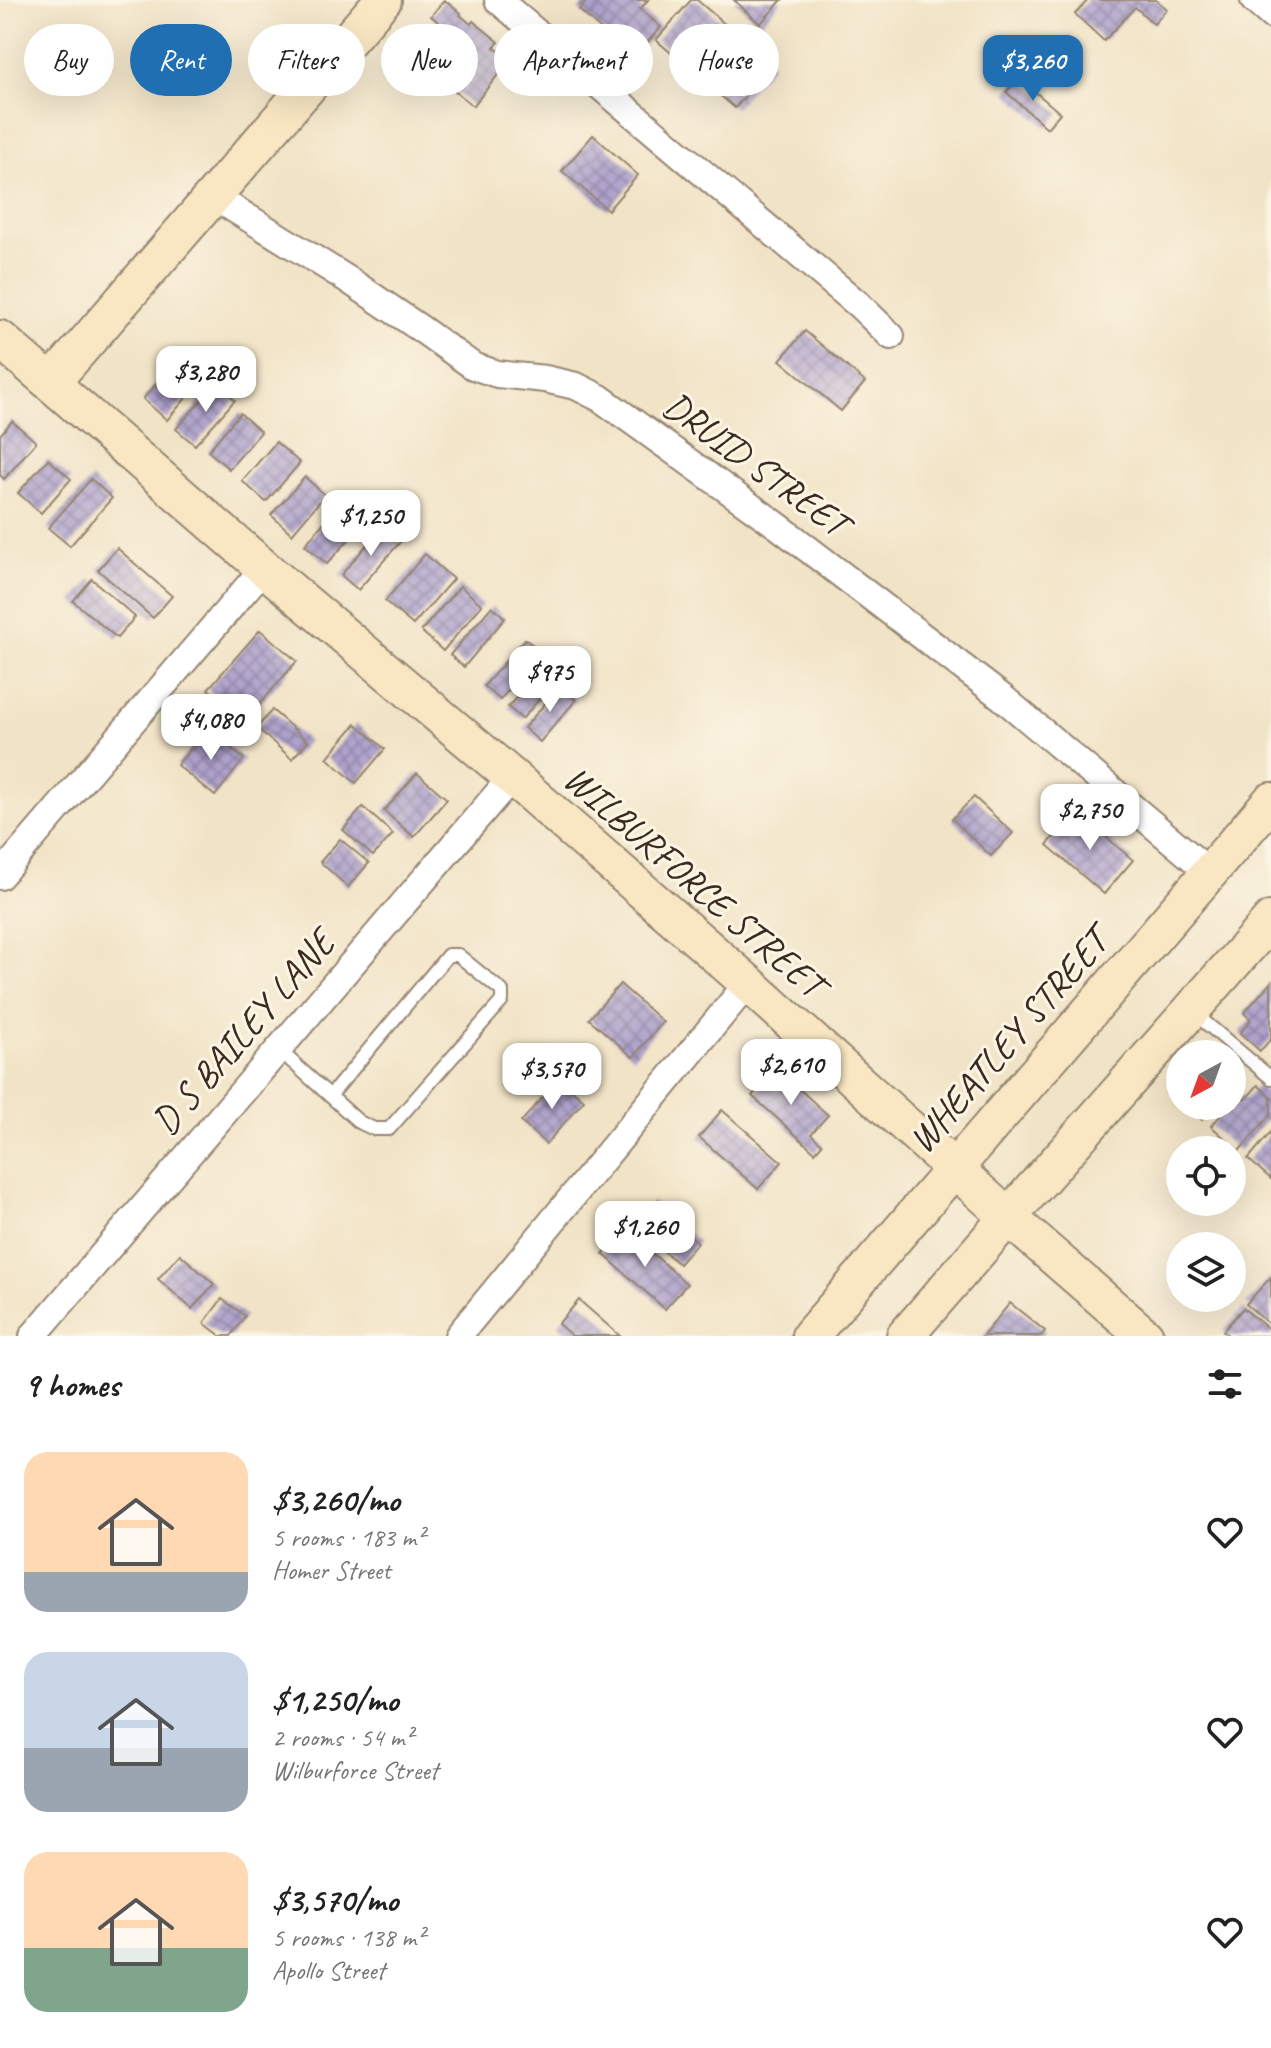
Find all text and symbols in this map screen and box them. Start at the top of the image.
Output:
chip: Buy [24,24,114,96]
chip: Rent [130,24,232,96]
chip: Filters [248,24,365,96]
chip: New [381,24,478,96]
chip: Apartment [494,24,653,96]
chip: House [669,24,779,96]
pin: $3,260 [968,35,1098,103]
text: $3,260 [1001,44,1065,77]
pin: $3,280 [141,346,271,414]
text: $3,280 [174,355,238,388]
street label: DRUID STREET [654,381,864,551]
pin: $1,250 [306,490,436,558]
text: $1,250 [339,499,403,532]
pin: $975 [503,646,597,714]
text: $975 [527,655,573,688]
pin: $4,080 [146,694,276,762]
text: $4,080 [179,703,243,736]
street label: WILBURFORCE STREET [554,755,841,1013]
pin: $2,750 [1025,784,1155,852]
text: $2,750 [1058,793,1122,826]
street label: WHEATLEY STREET [898,912,1124,1162]
street label: D S BAILEY LANE [142,917,348,1144]
pin: $2,610 [726,1039,856,1107]
north arrow [1166,1040,1246,1120]
map controls [1166,1040,1246,1312]
pin: $3,570 [487,1043,617,1111]
text: $2,610 [759,1048,823,1081]
text: $3,570 [520,1052,584,1085]
button: locate [1166,1136,1246,1216]
pin: $1,260 [580,1201,710,1269]
text: $1,260 [613,1210,677,1243]
button: layers [1166,1232,1246,1312]
icon: filters [1203,1362,1247,1406]
text: 9 homes [24,1363,120,1406]
text: $3,260/mo [272,1478,400,1521]
icon: home [88,1484,184,1580]
icon: heart [1203,1510,1247,1554]
text: 5 rooms · 183 m² [272,1521,424,1554]
text: Homer Street [272,1554,391,1587]
text: $1,250/mo [272,1678,398,1721]
icon: home [88,1684,184,1780]
icon: heart [1203,1710,1247,1754]
text: 2 rooms · 54 m² [272,1721,413,1754]
text: Wilburforce Street [272,1754,438,1787]
text: $3,570/mo [272,1878,398,1921]
icon: home [88,1884,184,1980]
icon: heart [1203,1910,1247,1954]
text: 5 rooms · 138 m² [272,1921,424,1954]
text: Apollo Street [272,1954,385,1987]

